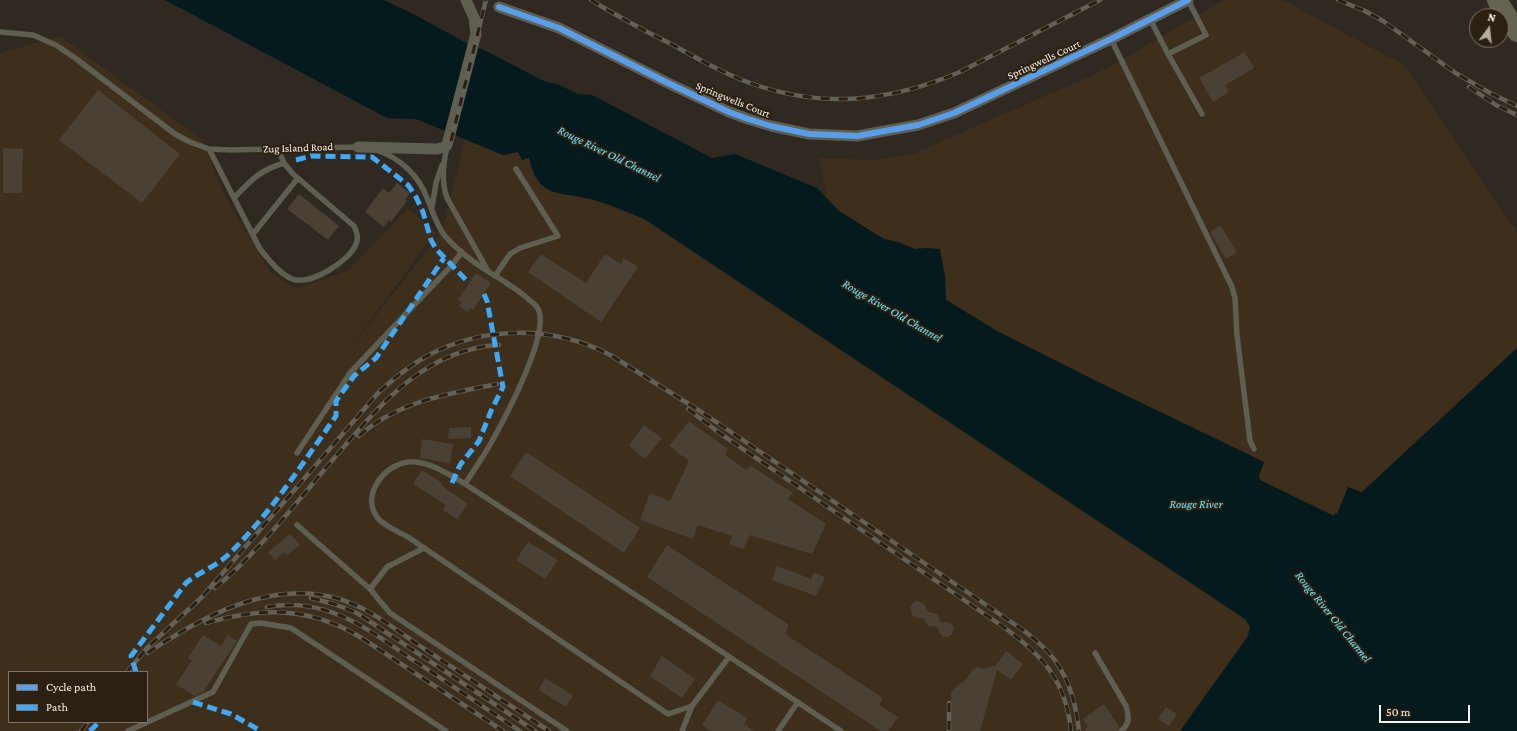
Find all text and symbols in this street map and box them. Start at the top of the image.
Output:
north arrow [1469,8,1509,48]
text: N [1487,11,1497,24]
street label: Springwells Court [1005,37,1083,83]
street label: Springwells Court [694,79,772,121]
water label: Rouge River Old Channel [555,123,663,185]
street label: Zug Island Road [263,140,333,156]
water label: Rouge River Old Channel [840,277,944,345]
water label: Rouge River [1169,497,1223,511]
water label: Rouge River Old Channel [1292,569,1374,665]
legend [8,671,148,723]
text: Cycle path [46,680,96,694]
scale bar [1381,697,1472,723]
text: Path [46,700,68,714]
text: 50 m [1386,705,1410,719]

